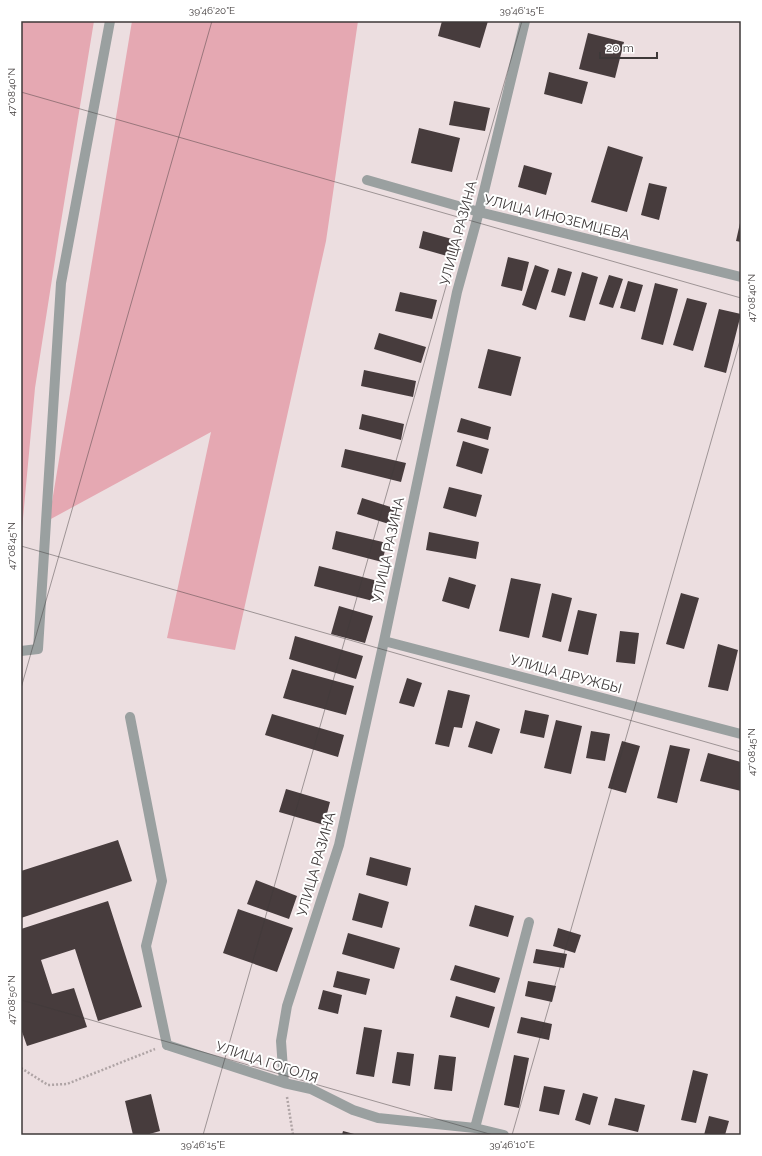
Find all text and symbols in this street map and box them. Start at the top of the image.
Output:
text: 39°46'20"E [189,5,235,16]
text: 39°46'15"E [500,5,544,16]
scale bar [600,34,657,60]
text: 20 m [606,41,634,55]
text: 47°08'40"N [6,68,17,116]
street label: УЛИЦА РАЗИНА [436,178,480,287]
street label: УЛИЦА ИНОЗЕМЦЕВА [482,191,632,243]
text: 47°08'40"N [746,274,757,322]
street label: УЛИЦА РАЗИНА [369,495,407,604]
text: 47°08'45"N [6,522,17,570]
street label: УЛИЦА ДРУЖБЫ [508,651,624,697]
text: 47°08'45"N [746,728,757,776]
street label: УЛИЦА РАЗИНА [293,809,339,918]
text: 47°08'50"N [6,975,17,1025]
street label: УЛИЦА ГОГОЛЯ [214,1038,320,1086]
text: 39°46'15"E [181,1139,225,1150]
text: 39°46'10"E [489,1139,535,1150]

